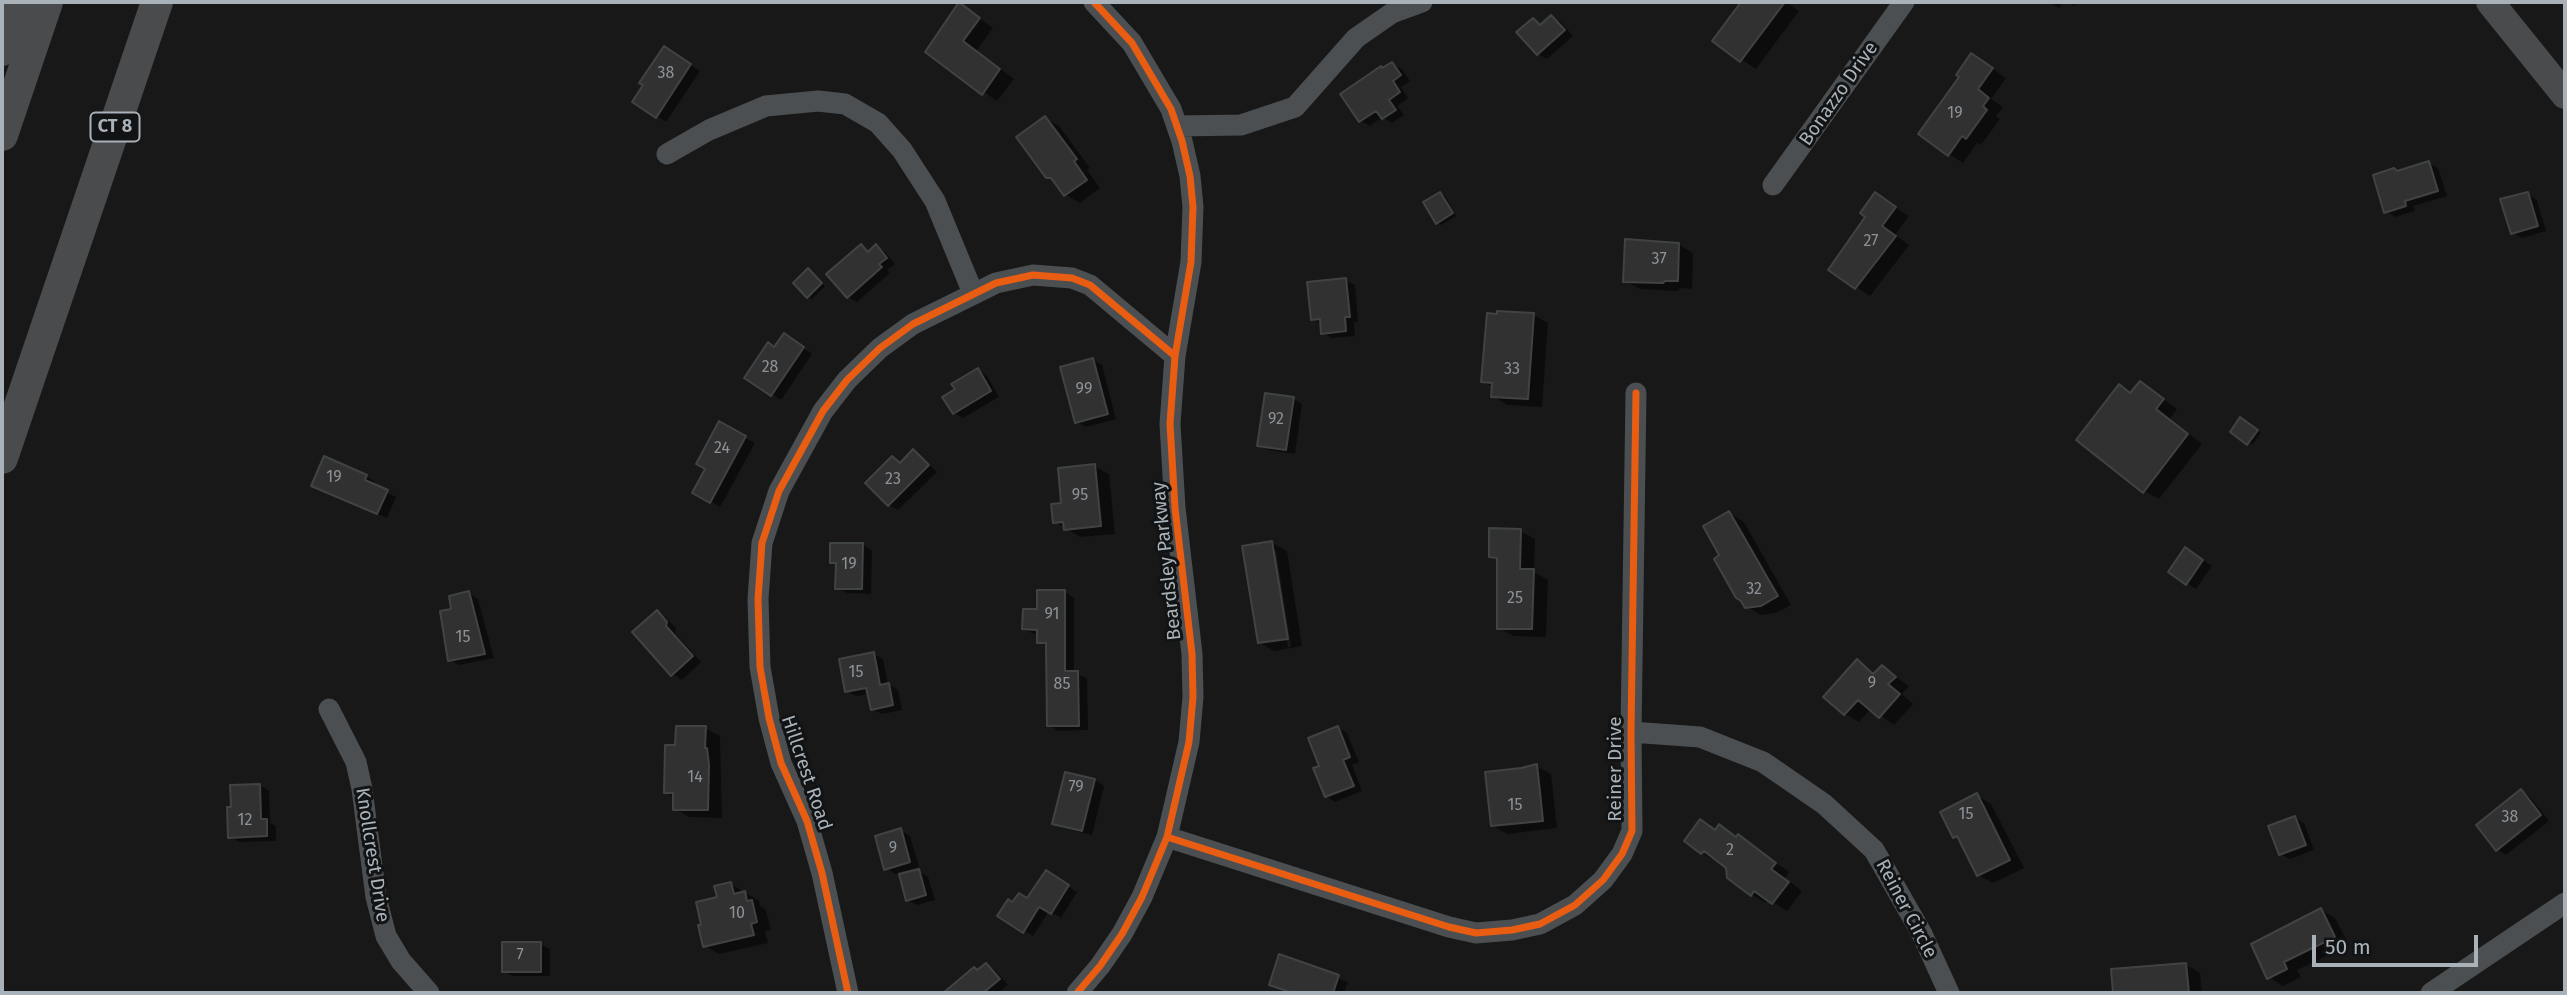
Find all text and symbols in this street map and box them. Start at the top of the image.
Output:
street label: Bonazzo Drive [1795,38,1883,150]
house number: 38 [658,64,674,84]
house number: 19 [1947,104,1963,124]
road number: CT 8 [90,112,140,142]
house number: 27 [1864,232,1878,252]
house number: 37 [1651,250,1667,270]
house number: 28 [762,358,778,378]
house number: 33 [1504,360,1520,380]
house number: 99 [1076,380,1092,400]
house number: 92 [1268,410,1284,430]
house number: 24 [714,439,730,459]
house number: 19 [326,468,342,488]
house number: 23 [885,470,901,490]
street label: Beardsley Parkway [1147,481,1187,641]
house number: 95 [1072,486,1088,506]
house number: 19 [841,555,857,575]
house number: 32 [1746,580,1762,600]
house number: 25 [1507,589,1523,609]
house number: 91 [1044,605,1060,625]
house number: 15 [456,628,470,648]
house number: 15 [849,663,863,683]
house number: 9 [1868,674,1876,694]
house number: 85 [1054,675,1070,695]
street label: Hillcrest Road [776,713,836,833]
street label: Reiner Drive [1605,716,1627,822]
house number: 14 [687,768,703,788]
house number: 79 [1068,778,1084,798]
street label: Knollcrest Drive [350,786,394,924]
house number: 15 [1508,796,1522,816]
house number: 15 [1959,805,1973,825]
house number: 38 [2502,808,2518,828]
house number: 12 [238,811,252,831]
house number: 9 [889,839,897,859]
house number: 2 [1726,841,1734,861]
street label: Reiner Circle [1870,856,1942,962]
house number: 10 [729,904,745,924]
scale bar [2315,922,2481,966]
text: 50 m [2325,934,2371,960]
house number: 7 [516,946,524,966]

